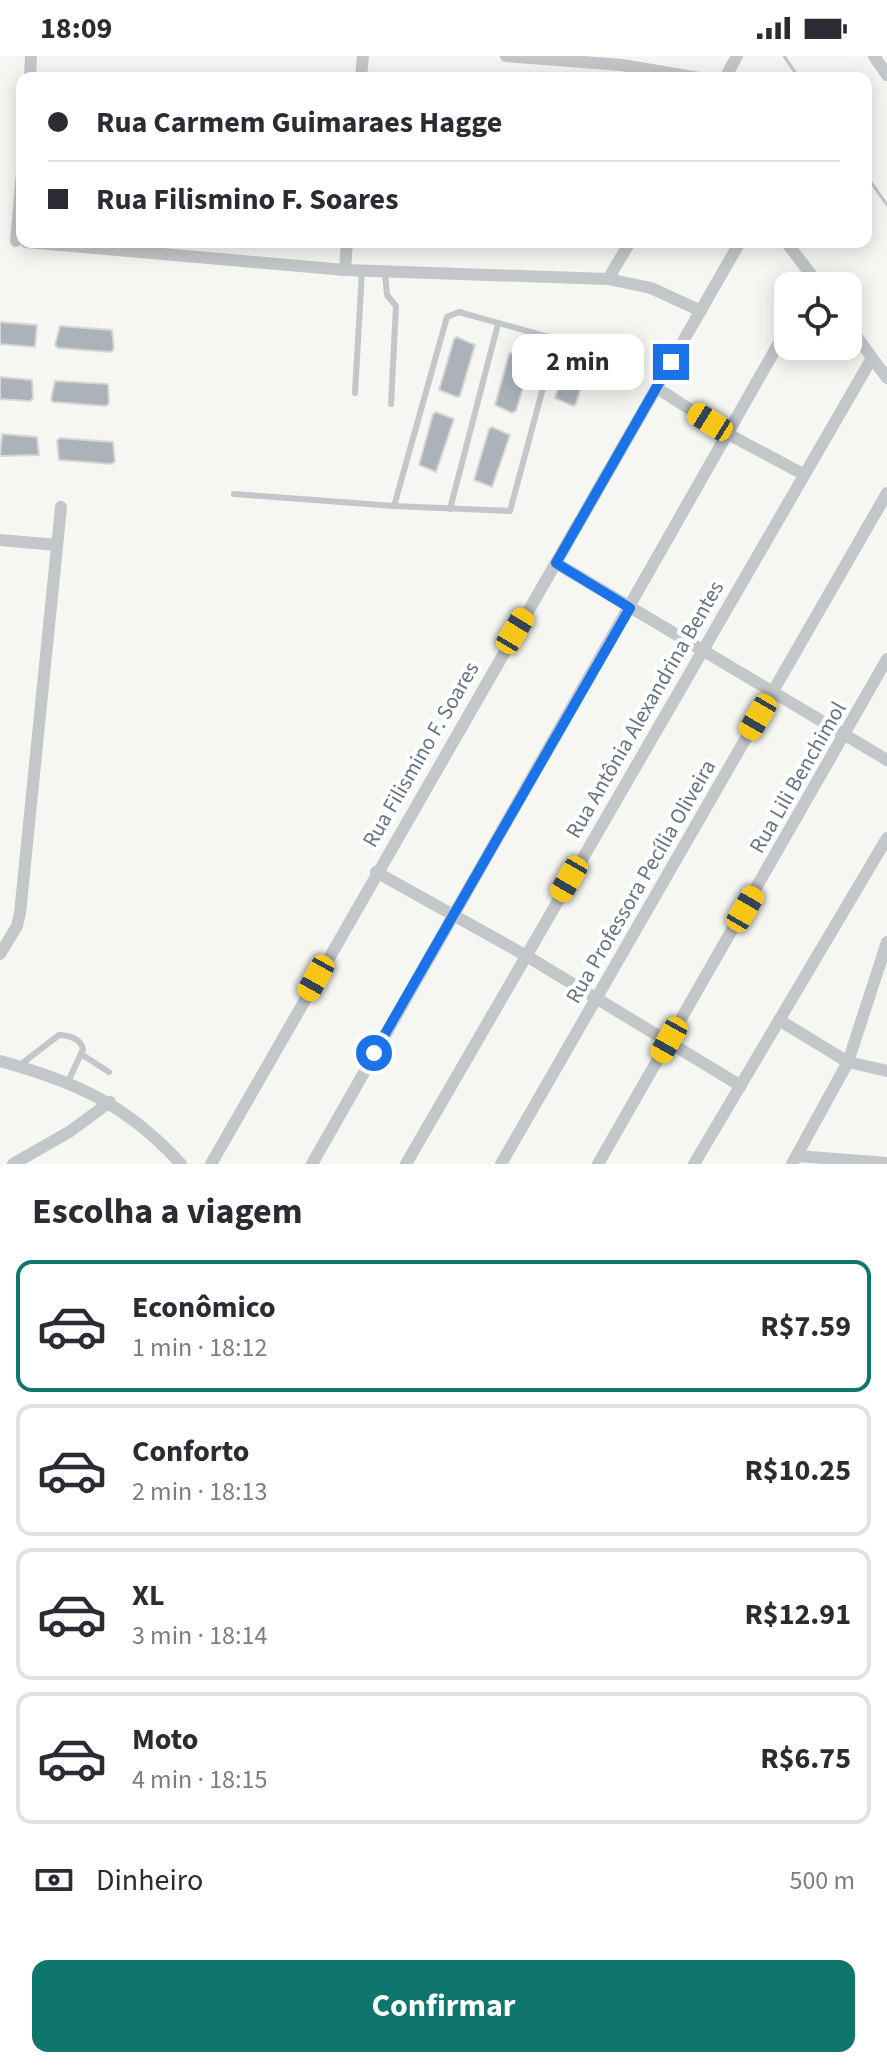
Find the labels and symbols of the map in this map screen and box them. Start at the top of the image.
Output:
callout: 2 min [511,334,643,390]
route end [653,344,689,380]
car [683,399,737,445]
street label: Rua Antônia Alexandrina Bentes [558,575,732,844]
car [492,604,538,658]
street label: Rua Filismino F. Soares [355,656,487,853]
car [736,690,780,744]
street label: Rua Lili Benchimol [741,696,854,859]
street label: Rua Professora Pecília Oliveira [558,754,724,1009]
car [547,852,591,906]
car [723,882,767,936]
car [294,951,338,1005]
car [647,1013,691,1067]
route start [356,1035,392,1071]

